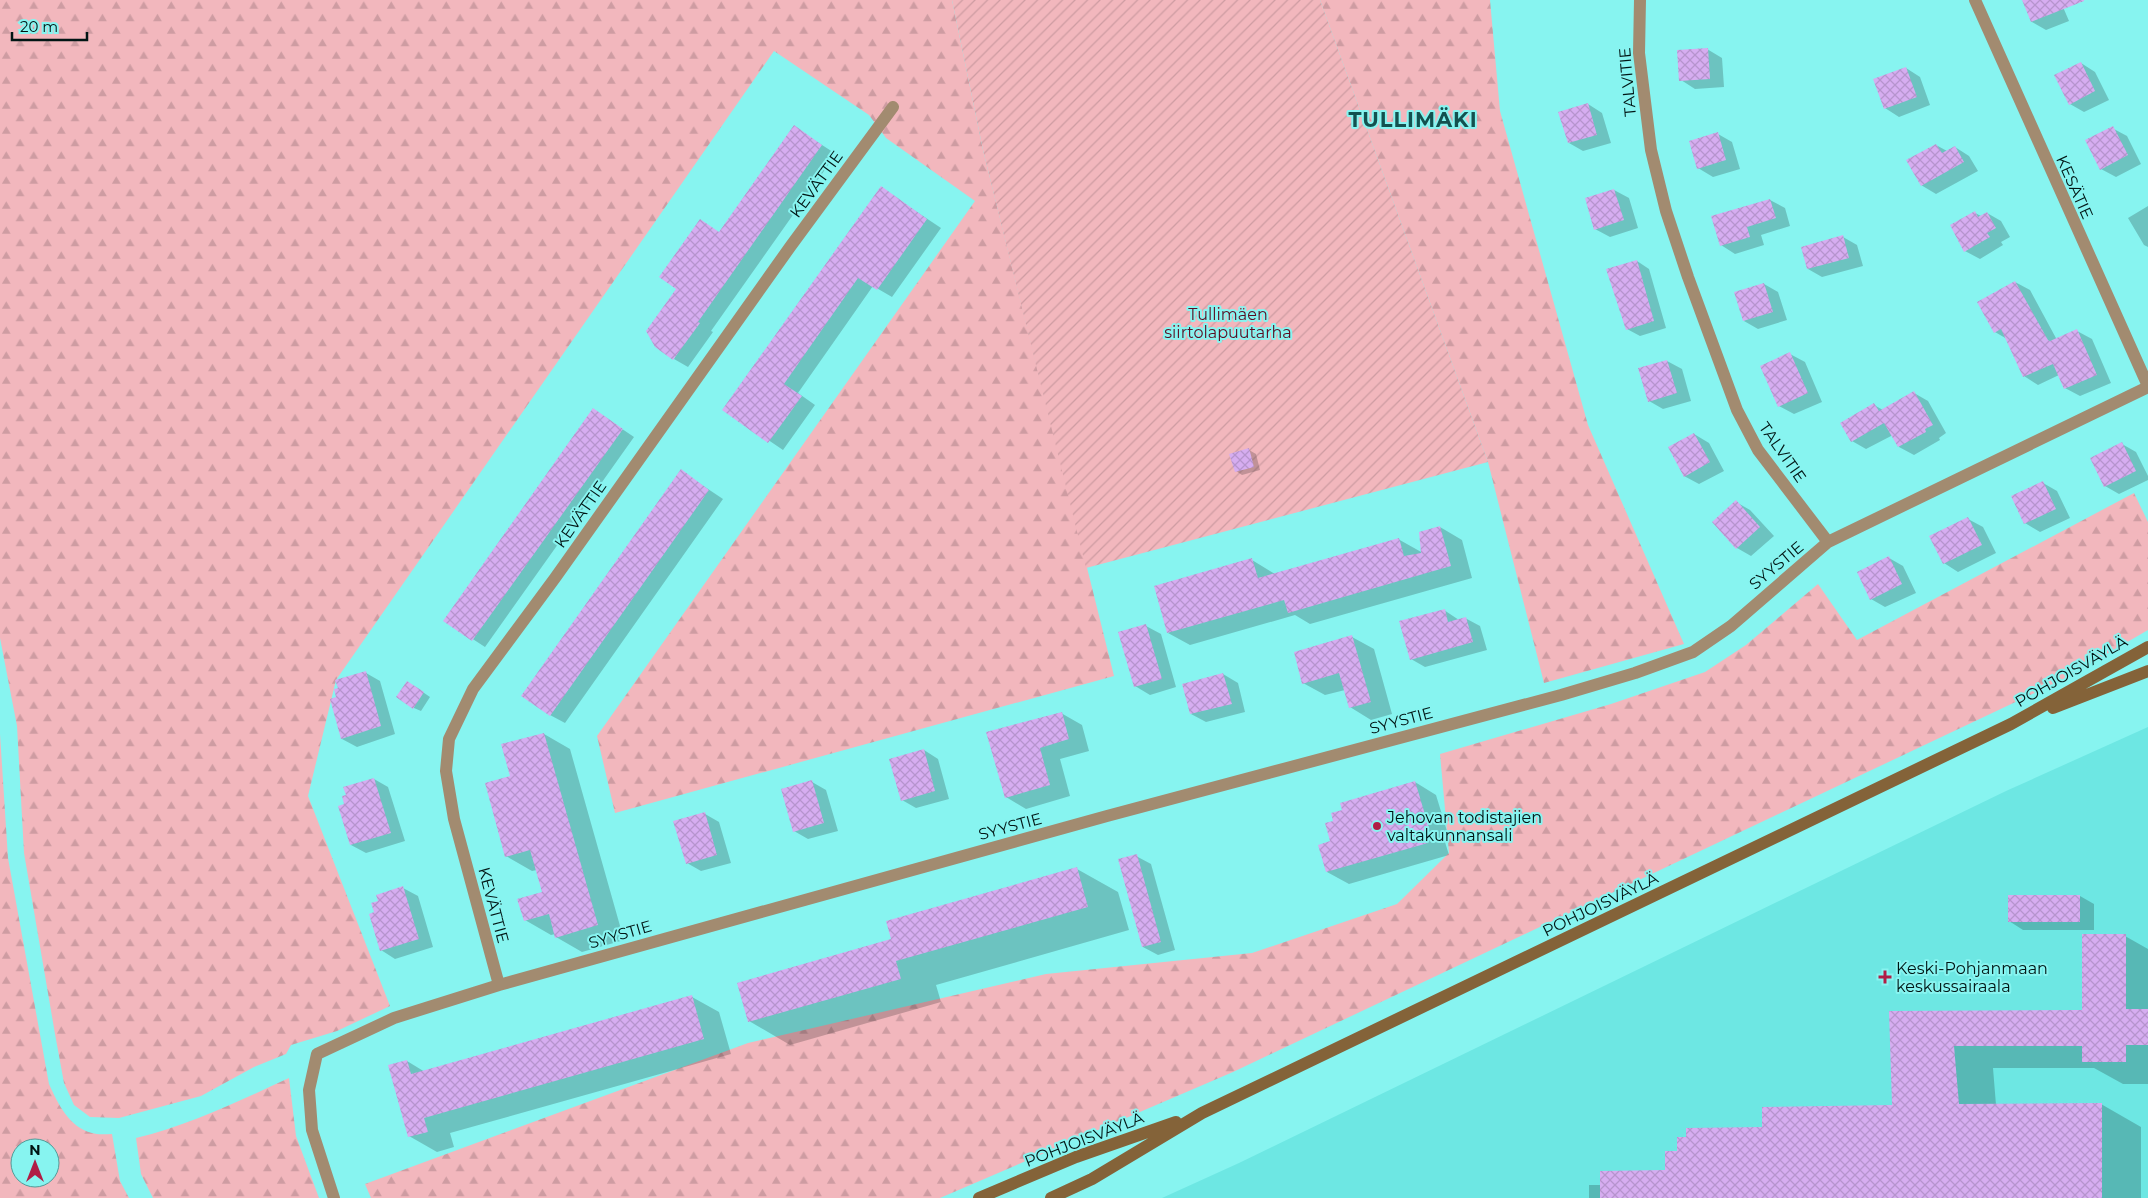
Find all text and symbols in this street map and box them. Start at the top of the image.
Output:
scale bar [12,10,88,42]
text: 20 m [20,17,58,36]
street label: TALVITIE [1615,47,1640,117]
district label: TULLIMÄKI [1348,107,1478,132]
street label: KEVÄTTIE [785,147,847,221]
street label: KESÄTIE [2052,152,2098,222]
park label: Tullimäen siirtolapuutarha [1164,305,1292,342]
street label: TALVITIE [1755,419,1810,486]
street label: KEVÄTTIE [550,477,610,551]
street label: SYYSTIE [1745,537,1807,593]
street label: POHJOISVÄYLÄ [2011,631,2131,711]
street label: SYYSTIE [1367,703,1435,738]
place label: Jehovan todistajien valtakunnansali [1386,808,1542,845]
street label: SYYSTIE [976,809,1044,844]
marker: Jehovan todistajien valtakunnansali [1371,820,1383,832]
street label: KEVÄTTIE [474,865,514,945]
street label: POHJOISVÄYLÄ [1539,867,1662,941]
street label: SYYSTIE [586,916,654,953]
place label: Keski-Pohjanmaan keskussairaala [1896,959,2048,996]
marker: Keski-Pohjanmaan keskussairaala [1878,970,1892,984]
street label: POHJOISVÄYLÄ [1022,1107,1147,1171]
north arrow [10,1138,60,1188]
text: N [29,1141,41,1159]

